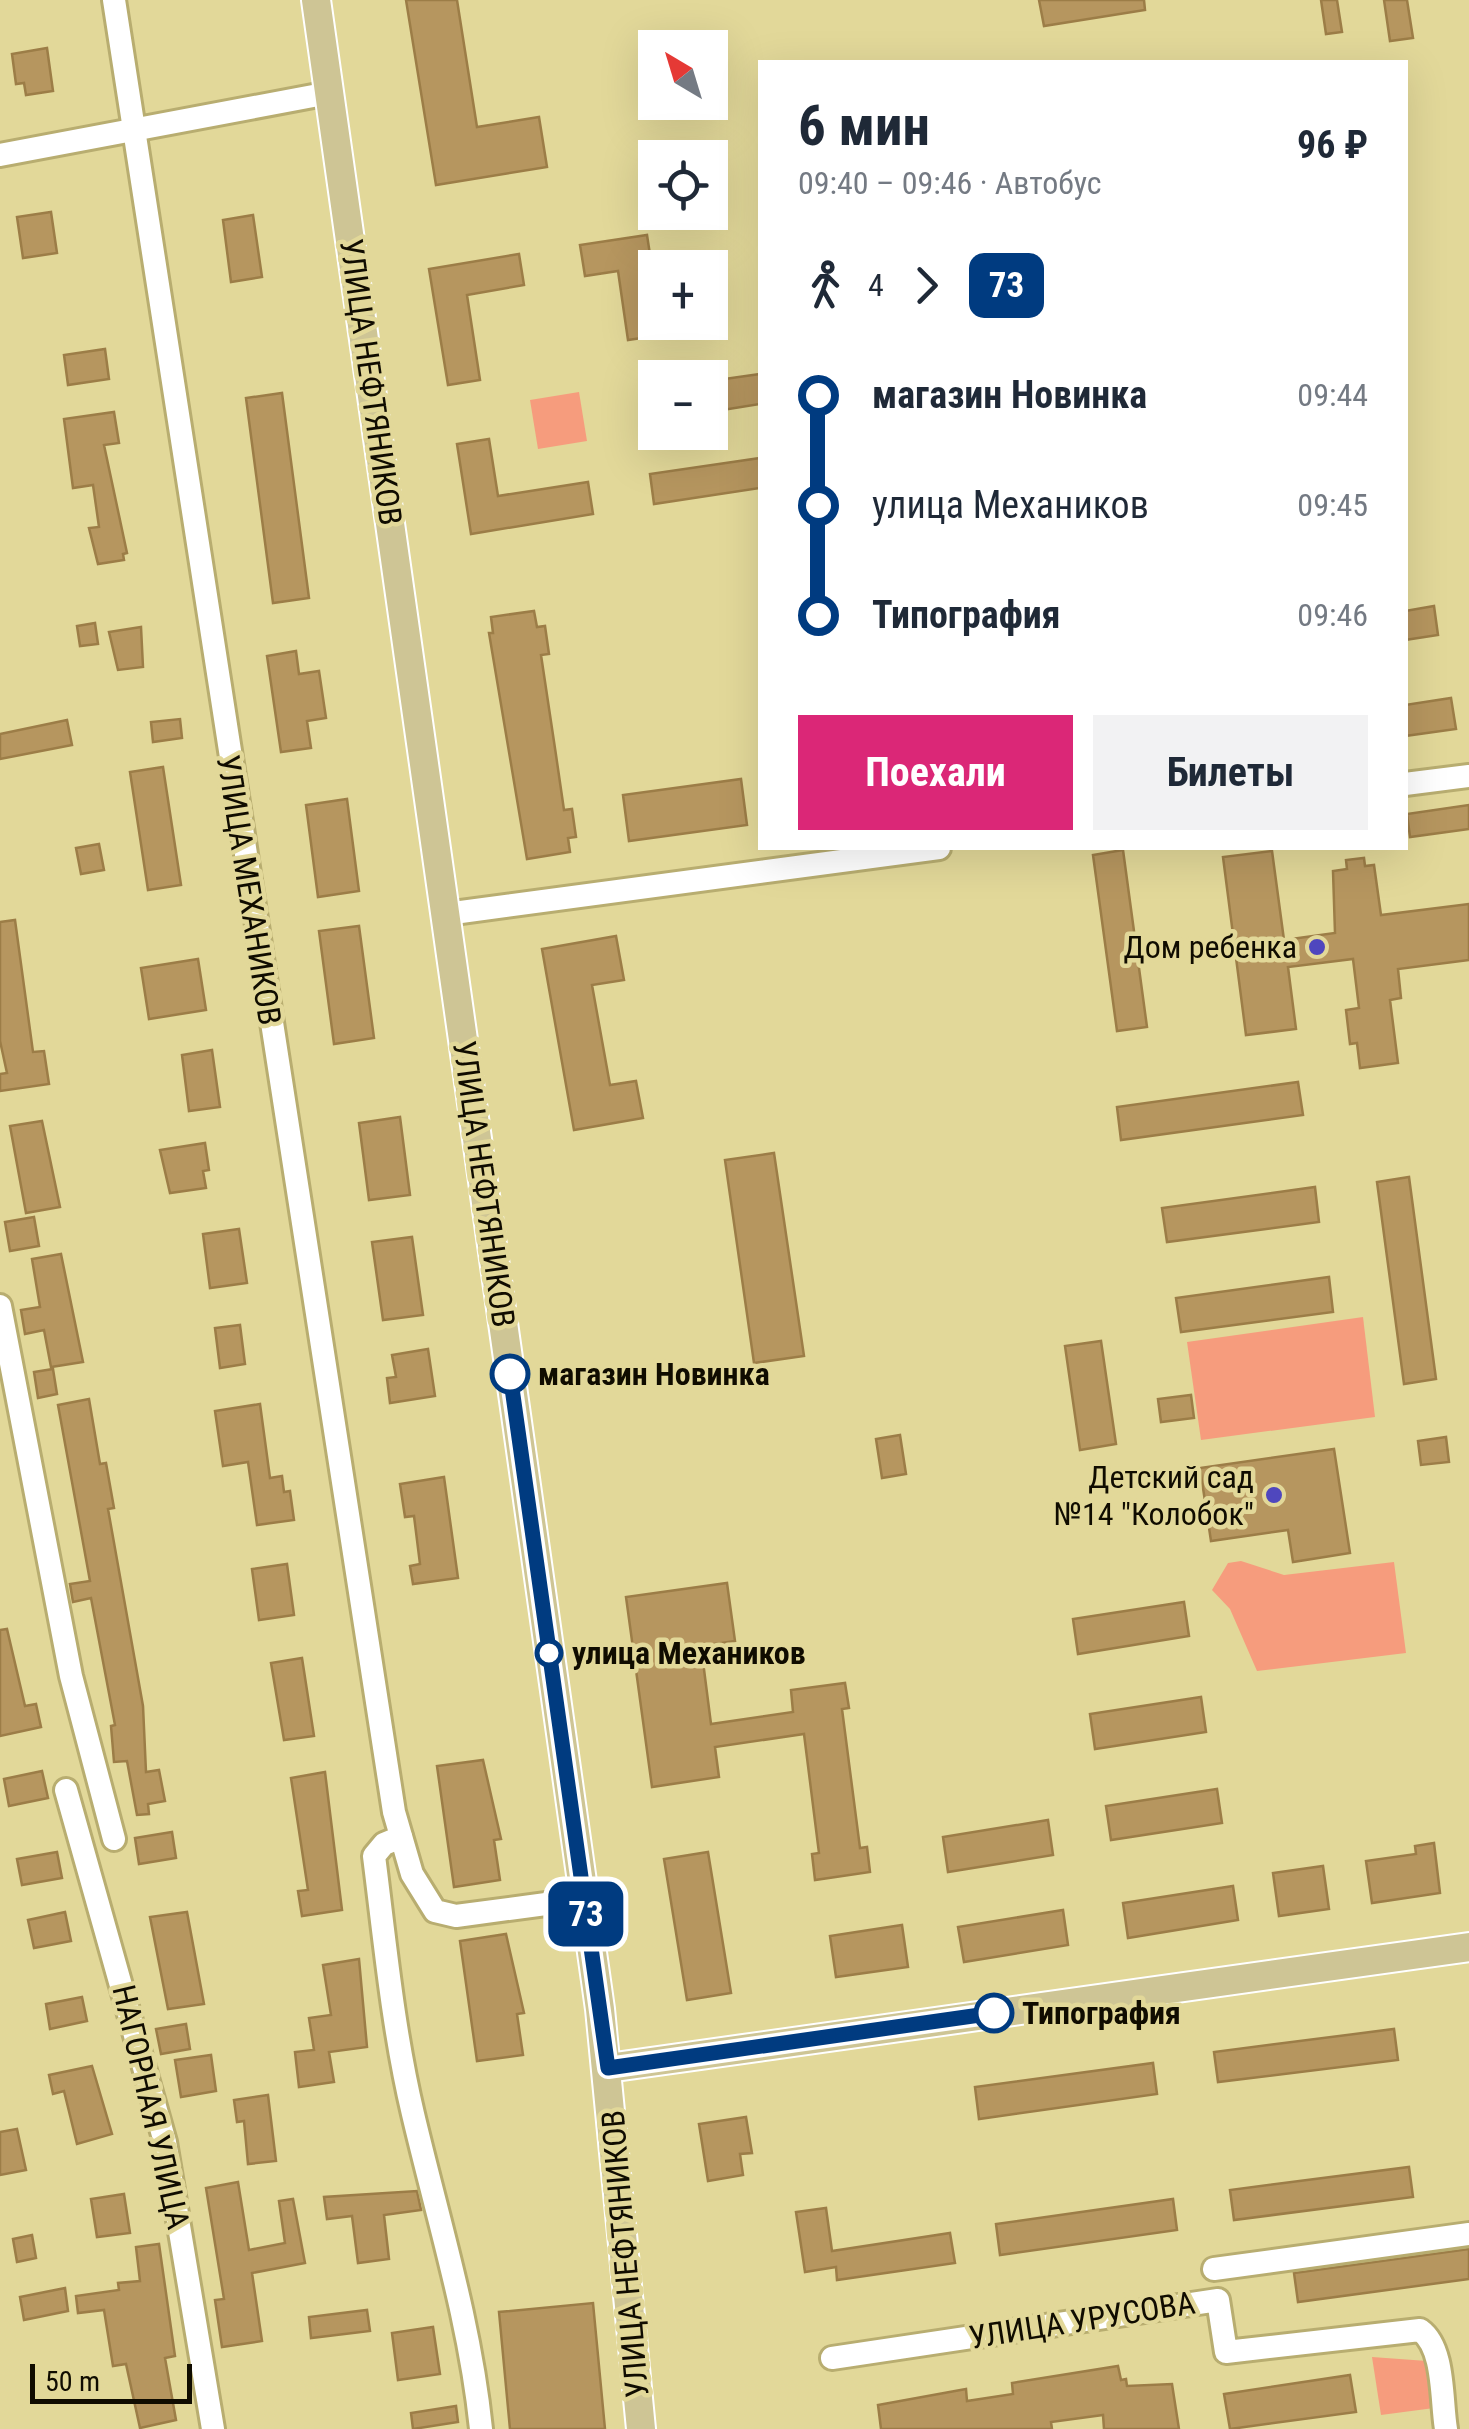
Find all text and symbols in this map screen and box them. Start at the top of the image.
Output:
north arrow [638,30,728,120]
map controls [638,30,728,450]
text: 6 мин [798,94,930,158]
text: 96 ₽ [1297,123,1368,167]
button: locate [638,140,728,230]
text: 09:40 – 09:46 · Автобус [798,164,1102,202]
street label: УЛИЦА НЕФТЯНИКОВ [332,236,410,528]
button: + [638,250,728,340]
icon: walk [798,258,853,313]
icon: forward [899,258,954,313]
text: 73 [989,265,1024,306]
text: 4 [868,266,884,304]
button: − [638,360,728,450]
text: магазин Новинка [872,373,1147,417]
text: 09:44 [1297,376,1368,414]
text: улица Механиков [872,483,1149,527]
text: 09:45 [1297,486,1368,524]
text: Типография [872,593,1061,637]
text: 09:46 [1297,596,1368,634]
button: Поехали [798,715,1073,830]
button: Билеты [1093,715,1368,830]
street label: УЛИЦА МЕХАНИКОВ [209,752,289,1028]
place label: Дом ребенка [1124,928,1297,966]
marker: Дом ребенка [1306,936,1328,958]
street label: УЛИЦА НЕФТЯНИКОВ [445,1038,523,1330]
marker: магазин Новинка [491,1355,529,1393]
place label: магазин Новинка [538,1355,770,1393]
place label: Детский сад №14 "Колобок" [1054,1458,1254,1533]
marker: Детский сад №14 "Колобок" [1263,1484,1285,1506]
place label: улица Механиков [572,1634,806,1672]
marker: улица Механиков [536,1640,562,1666]
line badge: 73 [541,1882,631,1946]
text: 73 [568,1894,604,1935]
street label: НАГОРНАЯ УЛИЦА [104,1981,198,2233]
marker: Типография [975,1994,1013,2032]
place label: Типография [1022,1994,1181,2032]
street label: УЛИЦА НЕФТЯНИКОВ [593,2109,657,2399]
street label: УЛИЦА УРУСОВА [966,2283,1198,2357]
scale bar [30,2359,192,2404]
text: 50 m [45,2365,100,2398]

